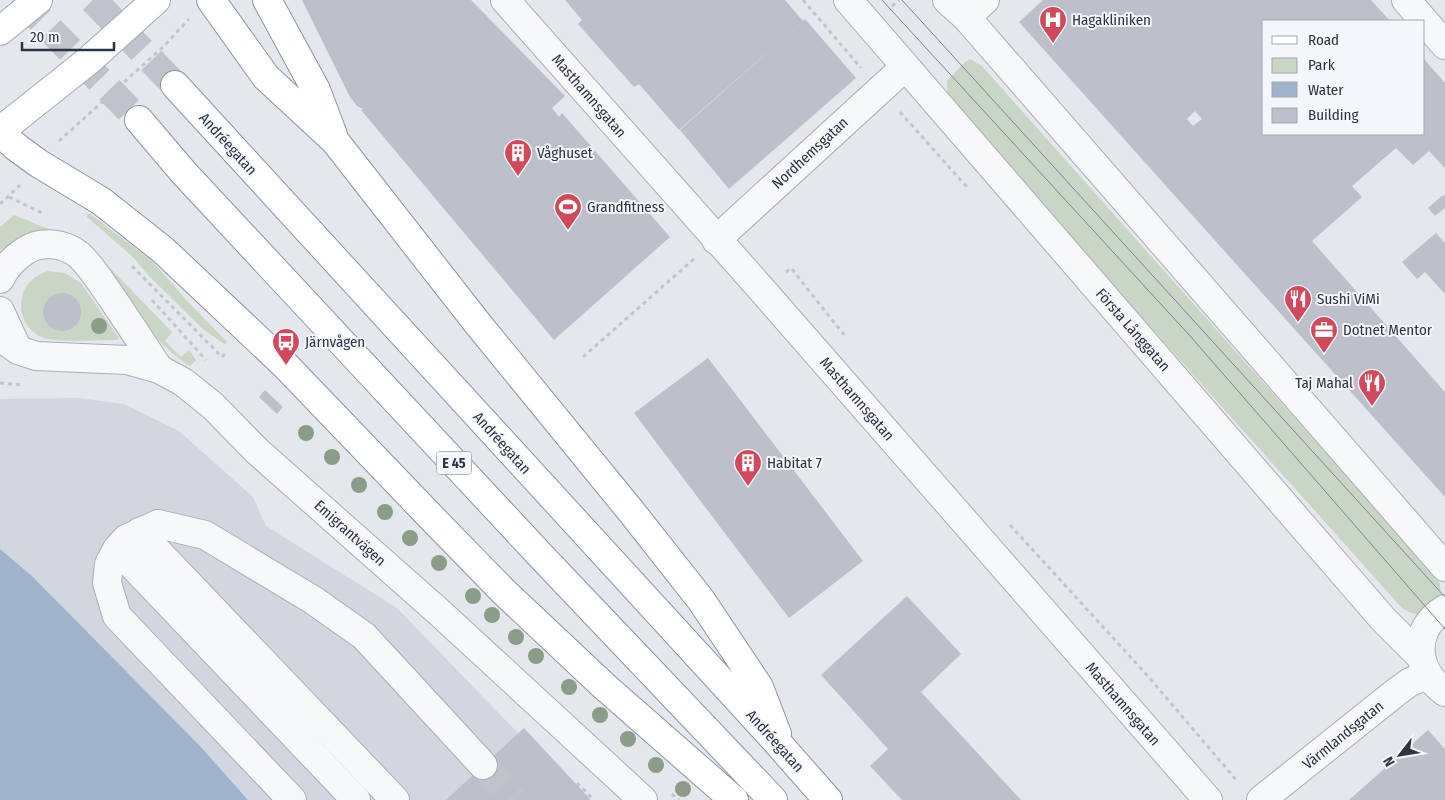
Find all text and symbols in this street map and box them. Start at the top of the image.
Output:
hospital icon: Hagakliniken [1038,5,1068,44]
place label: Hagakliniken [1072,11,1151,29]
scale bar [22,20,115,52]
legend [1262,20,1425,135]
text: 20 m [30,28,60,46]
text: Road [1308,31,1339,49]
street label: Masthamnsgatan [548,51,630,141]
text: Park [1308,56,1335,74]
text: Water [1308,81,1344,99]
text: Building [1308,106,1359,124]
street label: Andréegatan [195,109,261,179]
street label: Nordhemsgatan [768,113,852,193]
building icon: Våghuset [503,138,533,177]
place label: Våghuset [537,144,593,162]
sports icon: Grandfitness [553,192,583,231]
place label: Grandfitness [587,198,664,216]
restaurant icon: Sushi ViMi [1283,284,1313,323]
street label: Första Långgatan [1092,285,1174,375]
place label: Sushi ViMi [1317,290,1380,308]
office icon: Dotnet Mentor [1309,315,1339,354]
place label: Dotnet Mentor [1343,321,1433,339]
bus stop icon: Järnvågen [271,327,301,366]
place label: Järnvågen [305,333,365,351]
street label: Masthamnsgatan [816,354,898,444]
restaurant icon: Taj Mahal [1357,368,1387,407]
place label: Taj Mahal [1295,374,1353,392]
street label: Andréegatan [469,408,535,478]
building icon: Habitat 7 [733,448,763,487]
road number: E 45 [436,452,472,474]
place label: Habitat 7 [767,454,822,472]
street label: Emigrantvägen [311,496,389,570]
street label: Masthamnsgatan [1082,659,1164,749]
street label: Värmlandsgatan [1299,697,1387,773]
street label: Andréegatan [742,706,808,776]
north arrow [1375,730,1425,780]
text: N [1380,753,1399,769]

